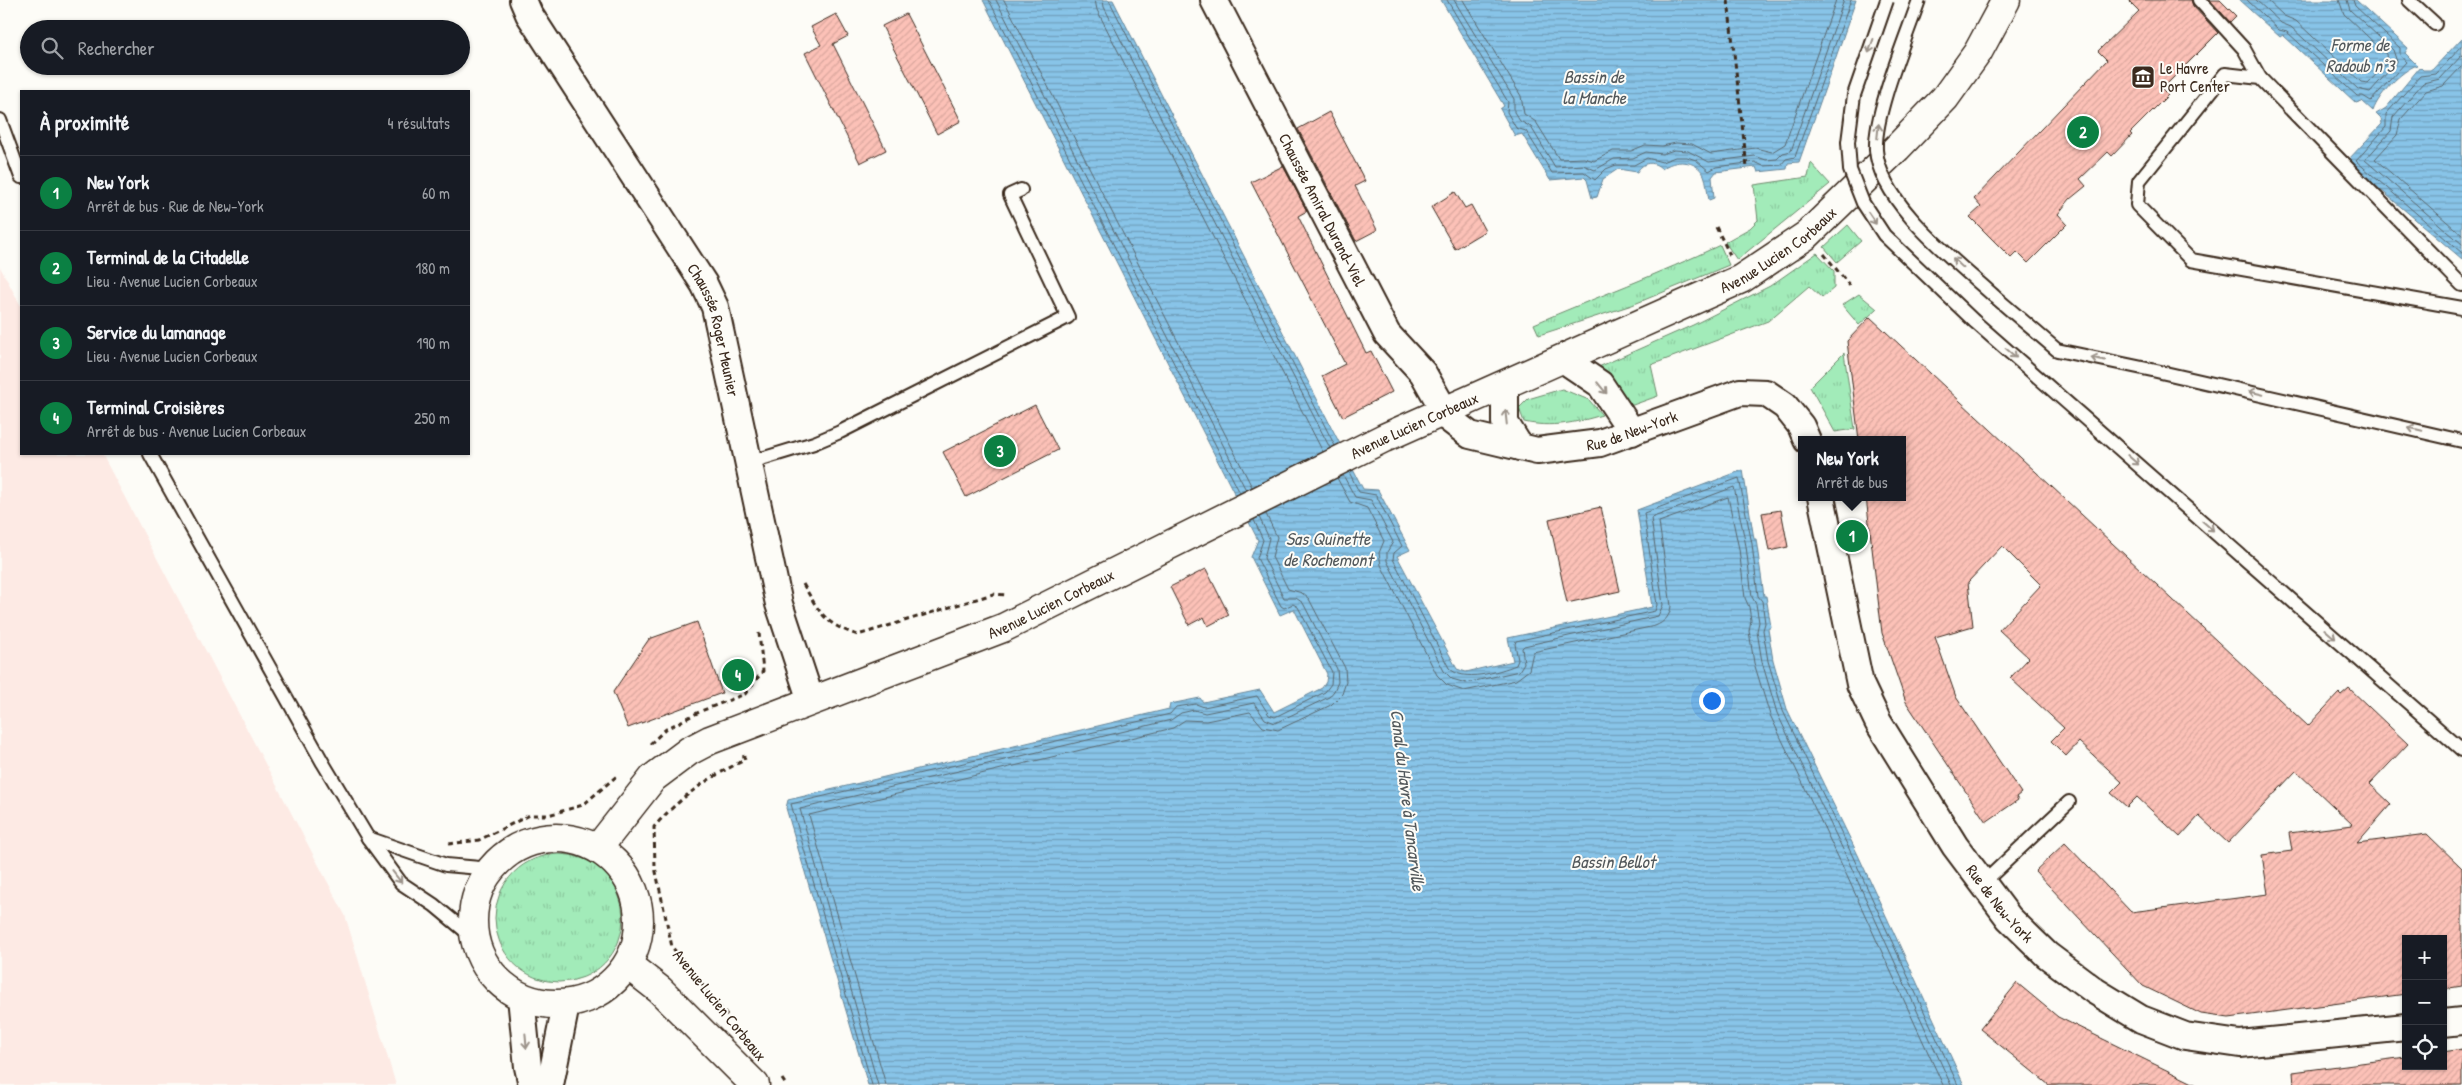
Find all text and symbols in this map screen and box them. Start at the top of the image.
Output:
search box [20,20,470,75]
water label: Forme de Radoub n°3 [2326,32,2396,78]
icon: search [38,34,66,62]
text: Rechercher [78,35,155,61]
one-way arrow [1866,38,1875,53]
place label: Le Havre Port Center [2160,57,2230,97]
water label: Bassin de la Manche [1562,64,1627,110]
museum icon: Le Havre Port Center [2130,64,2156,90]
text: À proximité [40,108,129,137]
text: 4 résultats [388,112,450,134]
pin: 2 [2067,113,2099,151]
one-way arrow [1873,123,1883,139]
street label: Chaussée Amiral Durand-Viel [1274,129,1372,290]
text: New York [87,169,149,195]
text: 1 [53,182,59,204]
text: 60 m [422,182,450,204]
text: Arrêt de bus · Rue de New-York [87,195,264,217]
street label: Avenue Lucien Corbeaux [1716,202,1841,298]
one-way arrow [1867,210,1877,224]
text: Terminal de la Citadelle [87,244,249,270]
text: 2 [52,257,60,279]
text: 180 m [416,257,450,279]
one-way arrow [1952,257,1965,269]
street label: Chaussée Roger Meunier [682,259,745,399]
text: Lieu · Avenue Lucien Corbeaux [87,270,258,292]
text: Service du lamanage [87,319,226,345]
text: 3 [52,332,60,354]
text: 190 m [417,332,450,354]
text: Lieu · Avenue Lucien Corbeaux [87,345,258,367]
one-way arrow [2004,347,2017,359]
one-way arrow [2090,353,2106,363]
one-way arrow [1596,381,1607,394]
street label: Avenue Lucien Corbeaux [1347,387,1482,464]
one-way arrow [2249,388,2265,397]
text: Terminal Croisières [87,394,224,420]
street label: Rue de New-York [1585,405,1681,456]
text: 4 [53,407,59,429]
text: 250 m [414,407,450,429]
one-way arrow [1501,410,1510,426]
text: Arrêt de bus · Avenue Lucien Corbeaux [87,420,307,442]
one-way arrow [2407,424,2423,433]
pin: 3 [984,432,1016,470]
popup [1798,436,1906,501]
text: New York [1816,445,1879,471]
one-way arrow [2126,454,2139,465]
text: Arrêt de bus [1816,471,1888,493]
pin: 1 [1836,517,1868,555]
one-way arrow [2202,520,2215,532]
water label: Sas Quinette de Rochemont [1283,526,1375,572]
street label: Avenue Lucien Corbeaux [985,563,1118,644]
one-way arrow [2323,628,2336,639]
pin: 4 [722,656,754,694]
your location [1699,688,1725,714]
water label: Canal du Havre à Tancarville [1384,708,1432,893]
water label: Bassin Bellot [1571,849,1658,874]
street label: Rue de New-York [1961,860,2039,947]
one-way arrow [391,870,402,883]
map controls [2402,935,2447,1070]
button: + [2402,935,2447,980]
street label: Avenue Lucien Corbeaux [668,945,772,1065]
button: − [2402,980,2447,1025]
button: locate [2402,1025,2447,1070]
one-way arrow [521,1033,531,1049]

